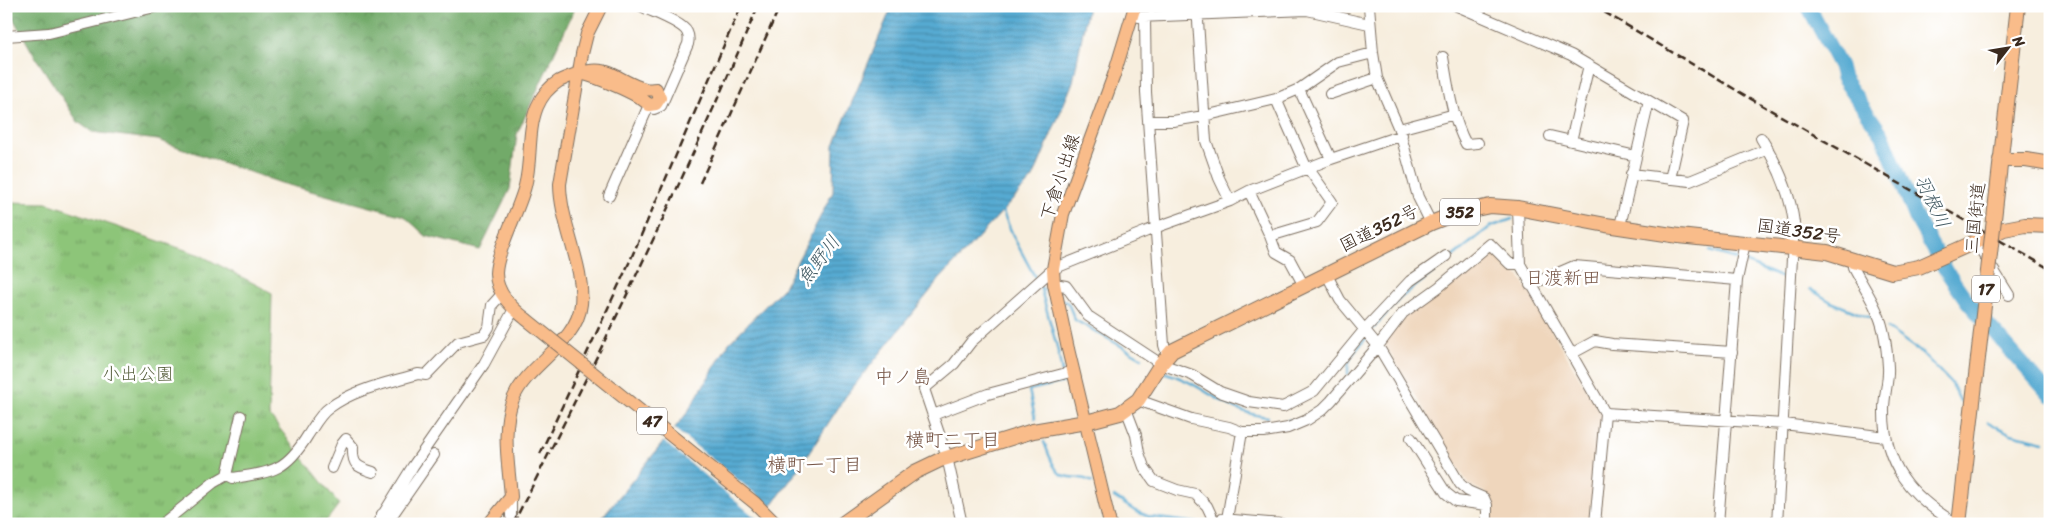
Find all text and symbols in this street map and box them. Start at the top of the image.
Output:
north arrow [1984,22,2034,72]
text: N [2005,30,2032,52]
street label: 下倉小出線 [1031,129,1089,225]
water label: 羽根川 [1906,168,1960,234]
street label: 三国街道 [1955,181,1995,255]
street label: 国道352号 [1334,195,1424,261]
road number: 352 [1440,198,1480,226]
street label: 国道352号 [1755,209,1843,253]
water label: 魚野川 [788,228,849,293]
district label: 日渡新田 [1525,261,1601,294]
road number: 17 [1972,276,2000,302]
park label: 小出公園 [102,358,174,390]
district label: 中ノ島 [874,360,932,393]
road number: 47 [637,408,667,434]
district label: 横町二丁目 [905,423,1001,456]
district label: 横町一丁目 [767,448,863,481]

